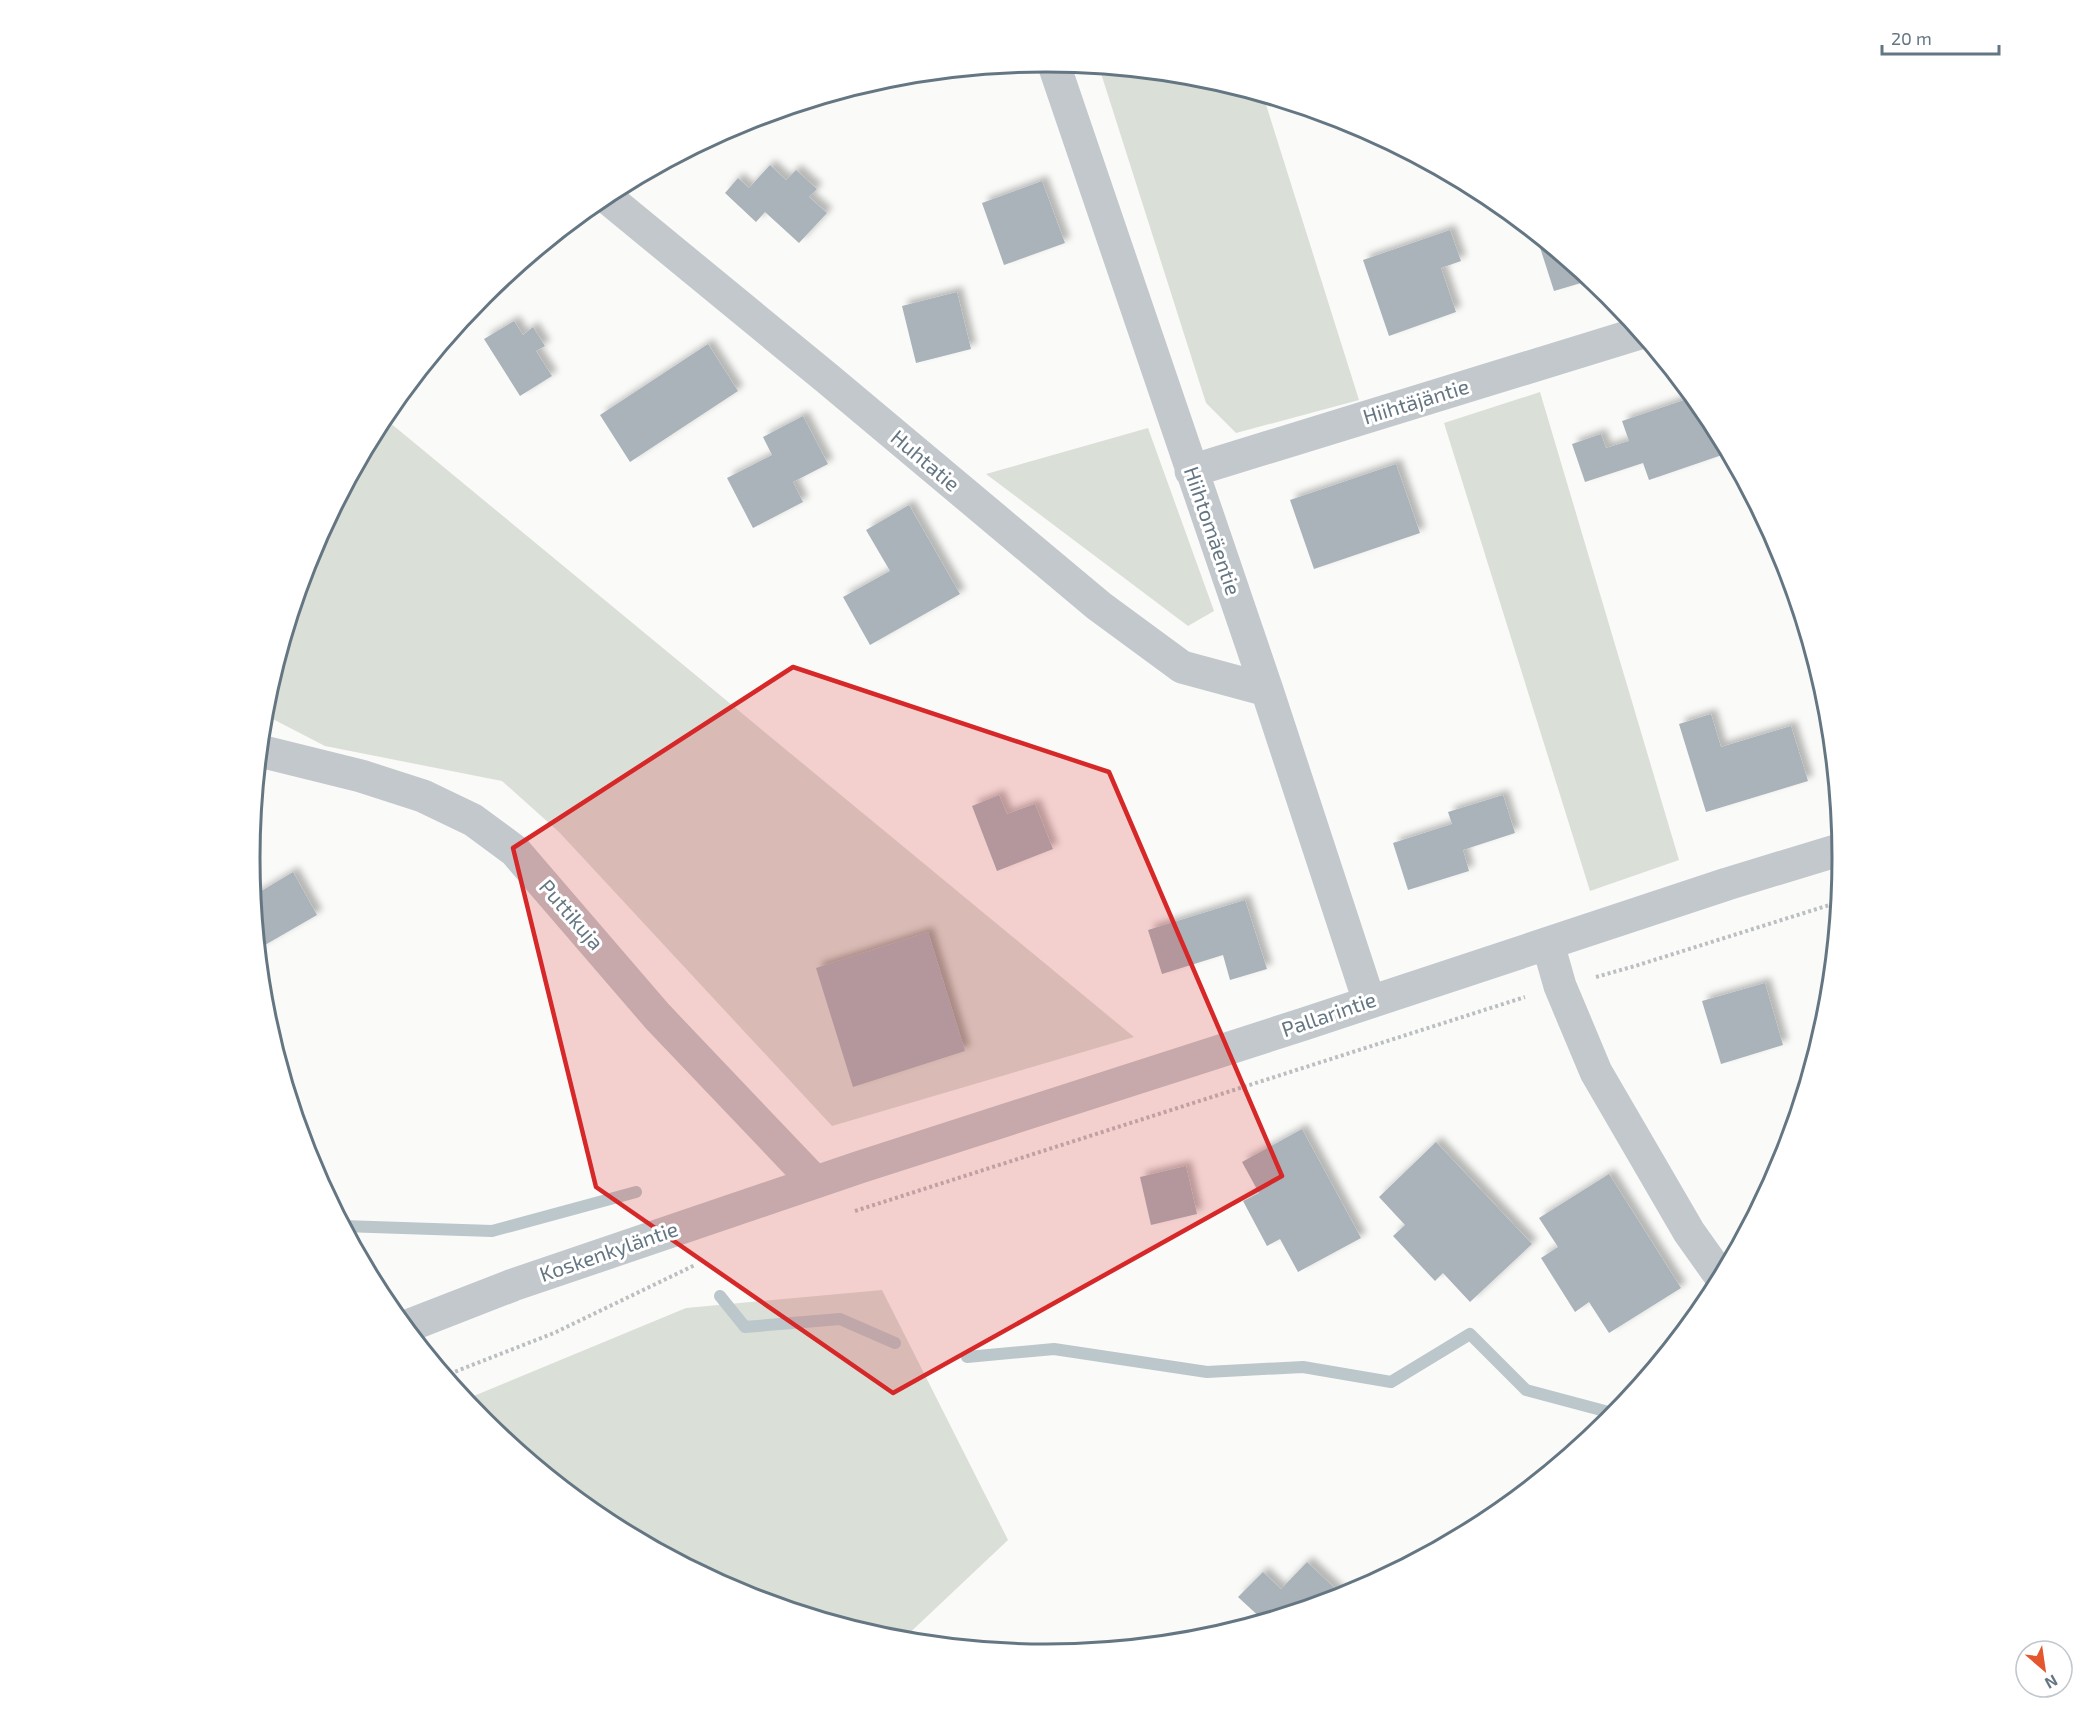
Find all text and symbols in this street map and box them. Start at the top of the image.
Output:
scale bar [1882,18,1999,56]
text: 20 m [1891,27,1932,49]
street label: Hiihtäjäntie [1359,373,1472,430]
street label: Huhtatie [886,424,965,496]
street label: Hiihtomäentie [1180,463,1247,598]
street label: Puttikuja [534,874,609,955]
street label: Pallarintie [1278,986,1379,1041]
street label: Koskenkyläntie [536,1215,681,1286]
north arrow [2014,1639,2074,1699]
text: N [2042,1671,2061,1694]

